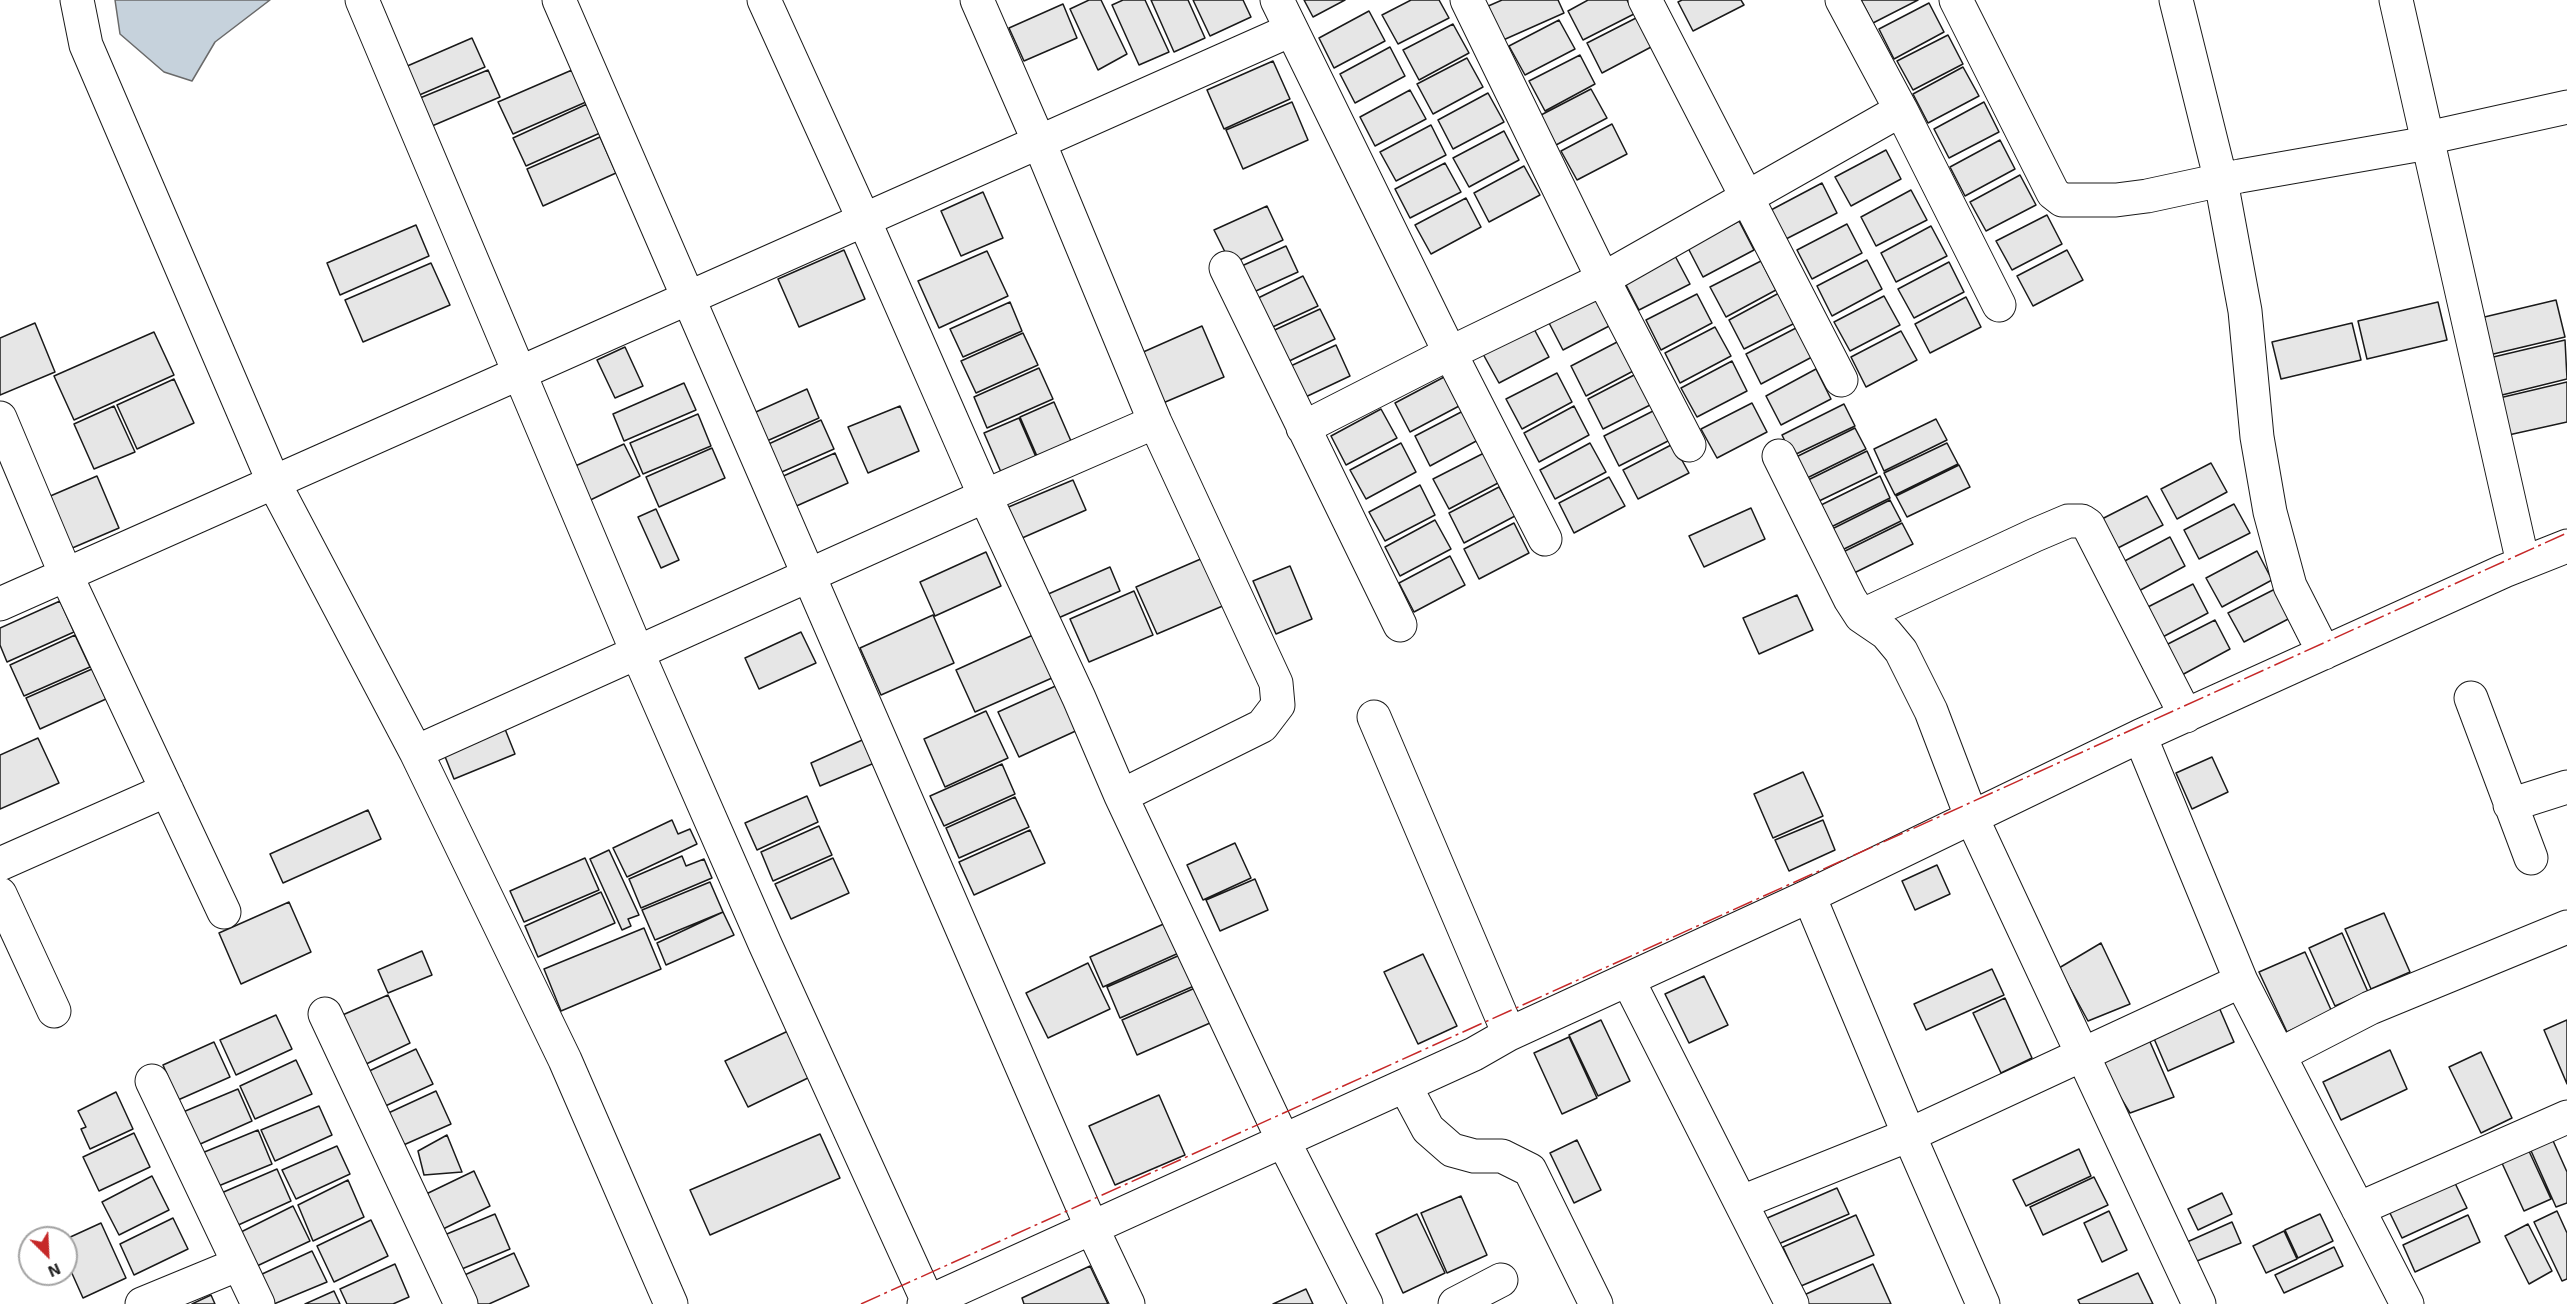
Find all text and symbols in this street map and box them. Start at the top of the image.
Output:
north arrow [18,1226,78,1286]
text: N [46,1260,64,1282]

